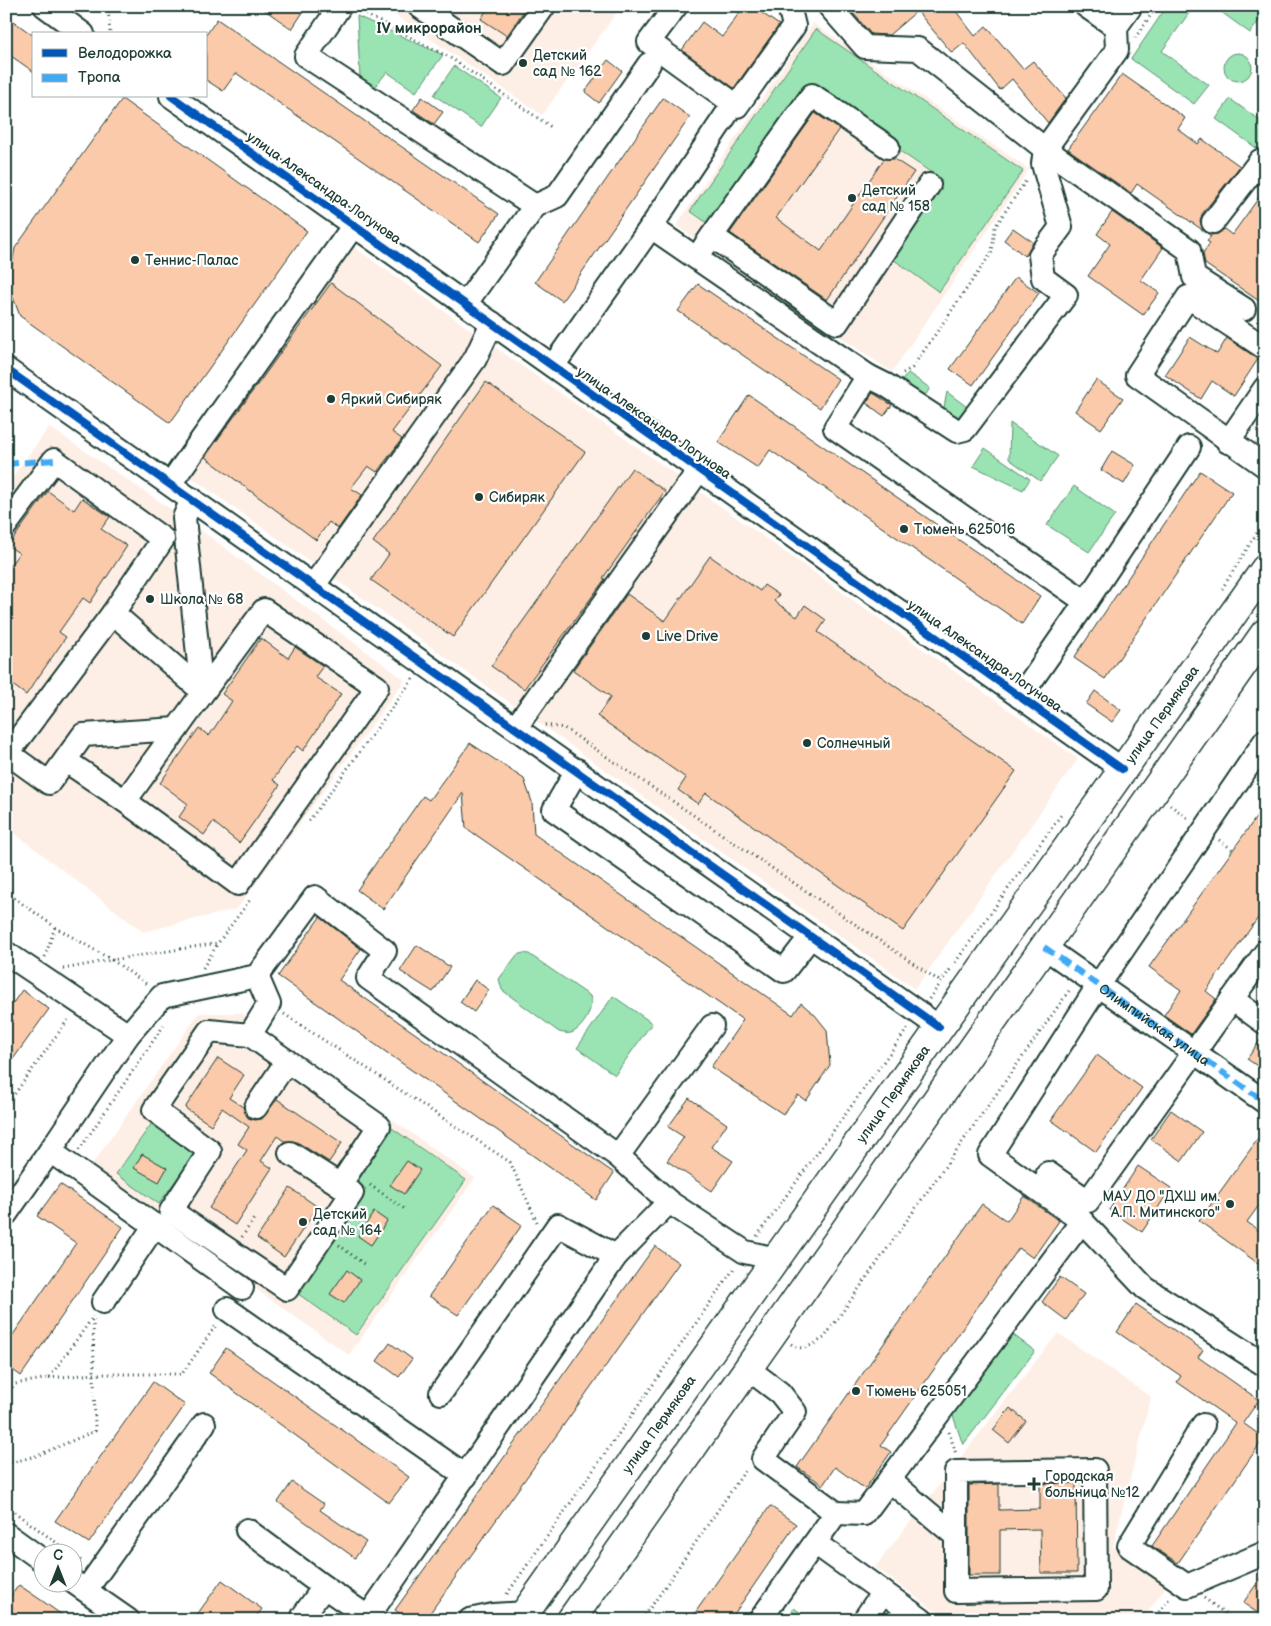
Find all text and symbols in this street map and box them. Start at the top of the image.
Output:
district label: IV микрорайон [376,19,482,38]
legend [32,32,208,98]
text: Велодорожка [78,44,172,63]
place label: Детский сад № 162 [533,47,602,80]
marker: Детский сад № 162 [517,57,529,69]
text: Тропа [78,68,121,87]
street label: улица Александра Логунова [244,128,405,248]
place label: Детский сад № 158 [862,182,930,215]
marker: Детский сад № 158 [846,192,858,204]
place label: Теннис-Палас [145,252,239,269]
marker: Теннис-Палас [129,254,141,266]
street label: улица Александра Логунова [574,363,735,483]
place label: Яркий Сибиряк [341,391,442,408]
marker: Яркий Сибиряк [325,393,337,405]
place label: Сибиряк [489,489,545,506]
marker: Сибиряк [473,491,485,503]
place label: Тюмень 625016 [914,521,1016,538]
marker: Тюмень 625016 [898,523,910,535]
place label: Школа № 68 [160,591,243,608]
marker: Школа № 68 [144,593,156,605]
street label: улица Александра Логунова [905,596,1066,716]
place label: Live Drive [656,628,718,645]
marker: Live Drive [640,630,652,642]
street label: улица Пермякова [1121,662,1203,767]
place label: Солнечный [817,735,891,752]
marker: Солнечный [801,737,813,749]
street label: Олимпийская улица [1096,980,1214,1070]
street label: улица Пермякова [853,1041,934,1146]
place label: МАУ ДО "ДХШ им. А.П. Митинского" [1103,1188,1220,1221]
marker: МАУ ДО "ДХШ им. А.П. Митинского" [1224,1198,1236,1210]
place label: Детский сад № 164 [313,1206,382,1239]
marker: Детский сад № 164 [297,1216,309,1228]
street label: улица Пермякова [618,1371,700,1476]
place label: Тюмень 625051 [866,1383,967,1400]
marker: Тюмень 625051 [850,1385,862,1397]
place label: Городская больница №12 [1045,1468,1140,1501]
marker: Городская больница №12 [1027,1477,1041,1491]
north arrow [32,1544,82,1594]
text: С [53,1547,63,1564]

